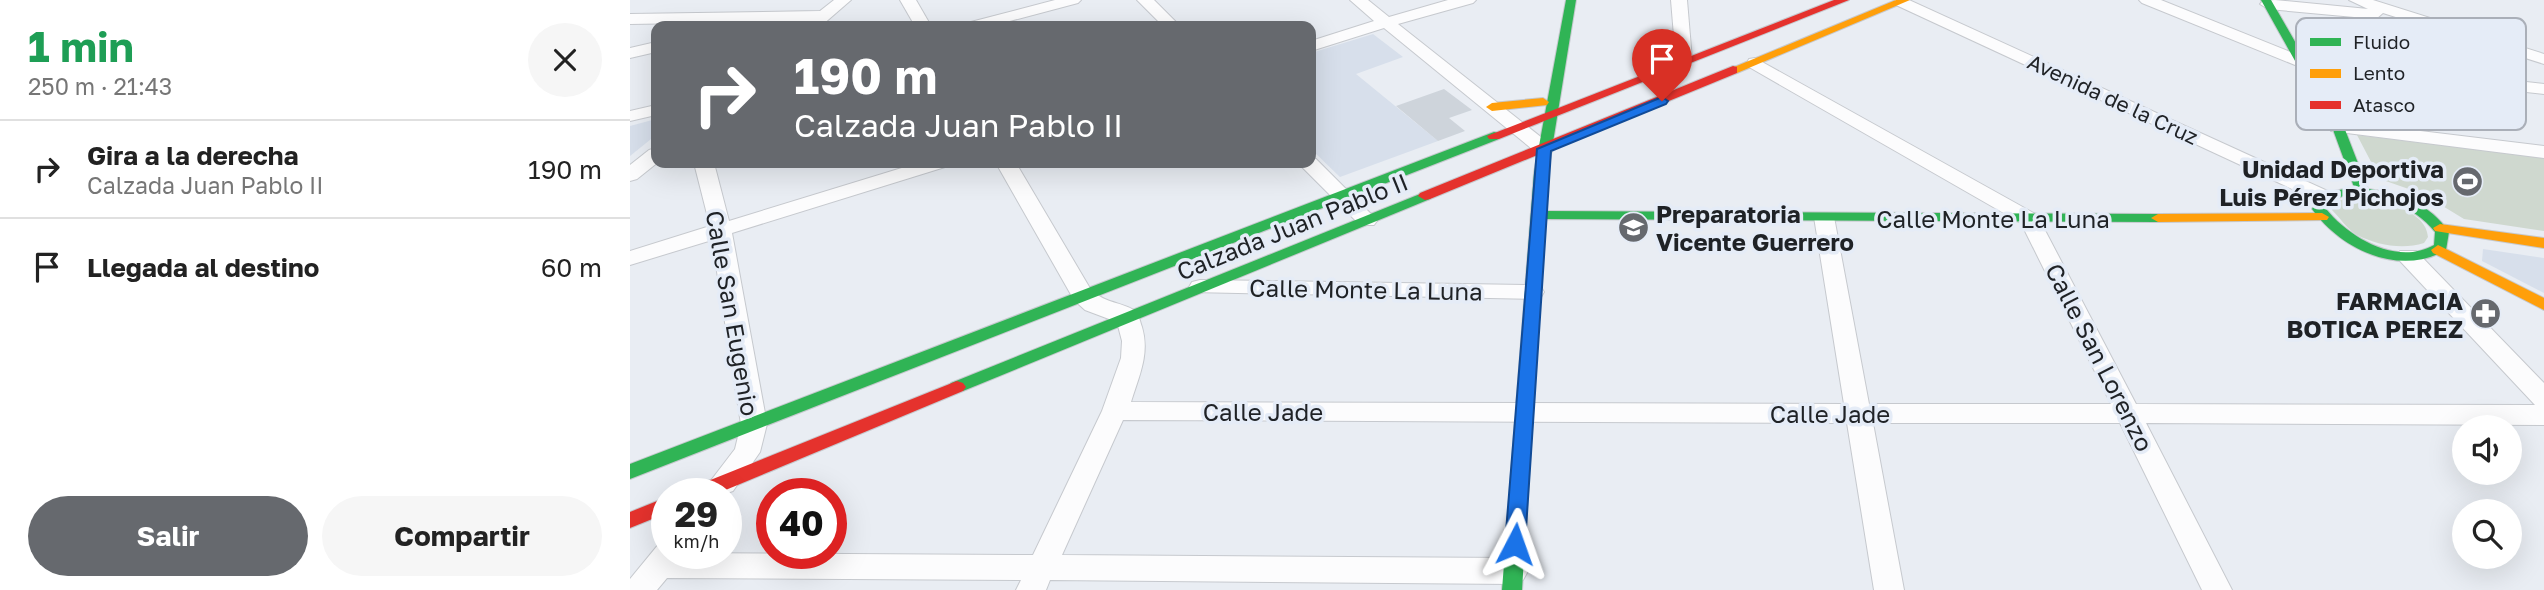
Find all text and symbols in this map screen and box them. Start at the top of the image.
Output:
legend [2296,18,2526,130]
text: 1 min [28,21,134,71]
button: close [528,23,602,97]
pin [1632,29,1692,101]
text: Fluido [2353,30,2410,53]
icon: arrive [1643,40,1681,78]
text: 190 m [794,46,937,105]
street label: Avenida de la Cruz [2024,48,2202,150]
icon: right [679,49,770,140]
text: Lento [2353,61,2405,84]
text: 250 m · 21:43 [28,72,172,100]
text: Atasco [2353,93,2415,116]
text: Calzada Juan Pablo II [794,106,1123,144]
text: Gira a la derecha [87,140,299,171]
icon: right [28,150,66,188]
text: 190 m [528,154,602,185]
place label: Unidad Deportiva Luis Pérez Pichojos [2219,154,2444,211]
sports icon: Unidad Deportiva Luis Pérez Pichojos [2450,165,2484,199]
street label: Calzada Juan Pablo II [1172,166,1412,286]
text: Calzada Juan Pablo II [87,171,324,199]
place label: Preparatoria Vicente Guerrero [1656,199,1854,256]
street label: Calle Monte La Luna [1876,204,2110,233]
street label: Calle San Eugenio [701,208,765,418]
school or university icon: Preparatoria Vicente Guerrero [1616,210,1650,244]
icon: arrive [28,248,66,286]
text: Llegada al destino [87,252,319,283]
text: 60 m [541,252,602,283]
street label: Calle San Lorenzo [2040,258,2160,456]
street label: Calle Monte La Luna [1249,272,1483,306]
place label: FARMACIA BOTICA PEREZ [2287,286,2463,343]
pharmacy icon: FARMACIA BOTICA PEREZ [2469,297,2503,331]
street label: Calle Jade [1203,397,1323,426]
street label: Calle Jade [1770,399,1890,428]
map controls [2452,415,2522,569]
button: sound [2452,415,2522,485]
speed limit sign: 40 [756,478,847,569]
text: 29 [675,493,718,535]
button: Salir [28,496,308,576]
button: Compartir [322,496,602,576]
button: search [2452,499,2522,569]
position arrow [1478,507,1552,581]
text: km/h [674,530,719,552]

